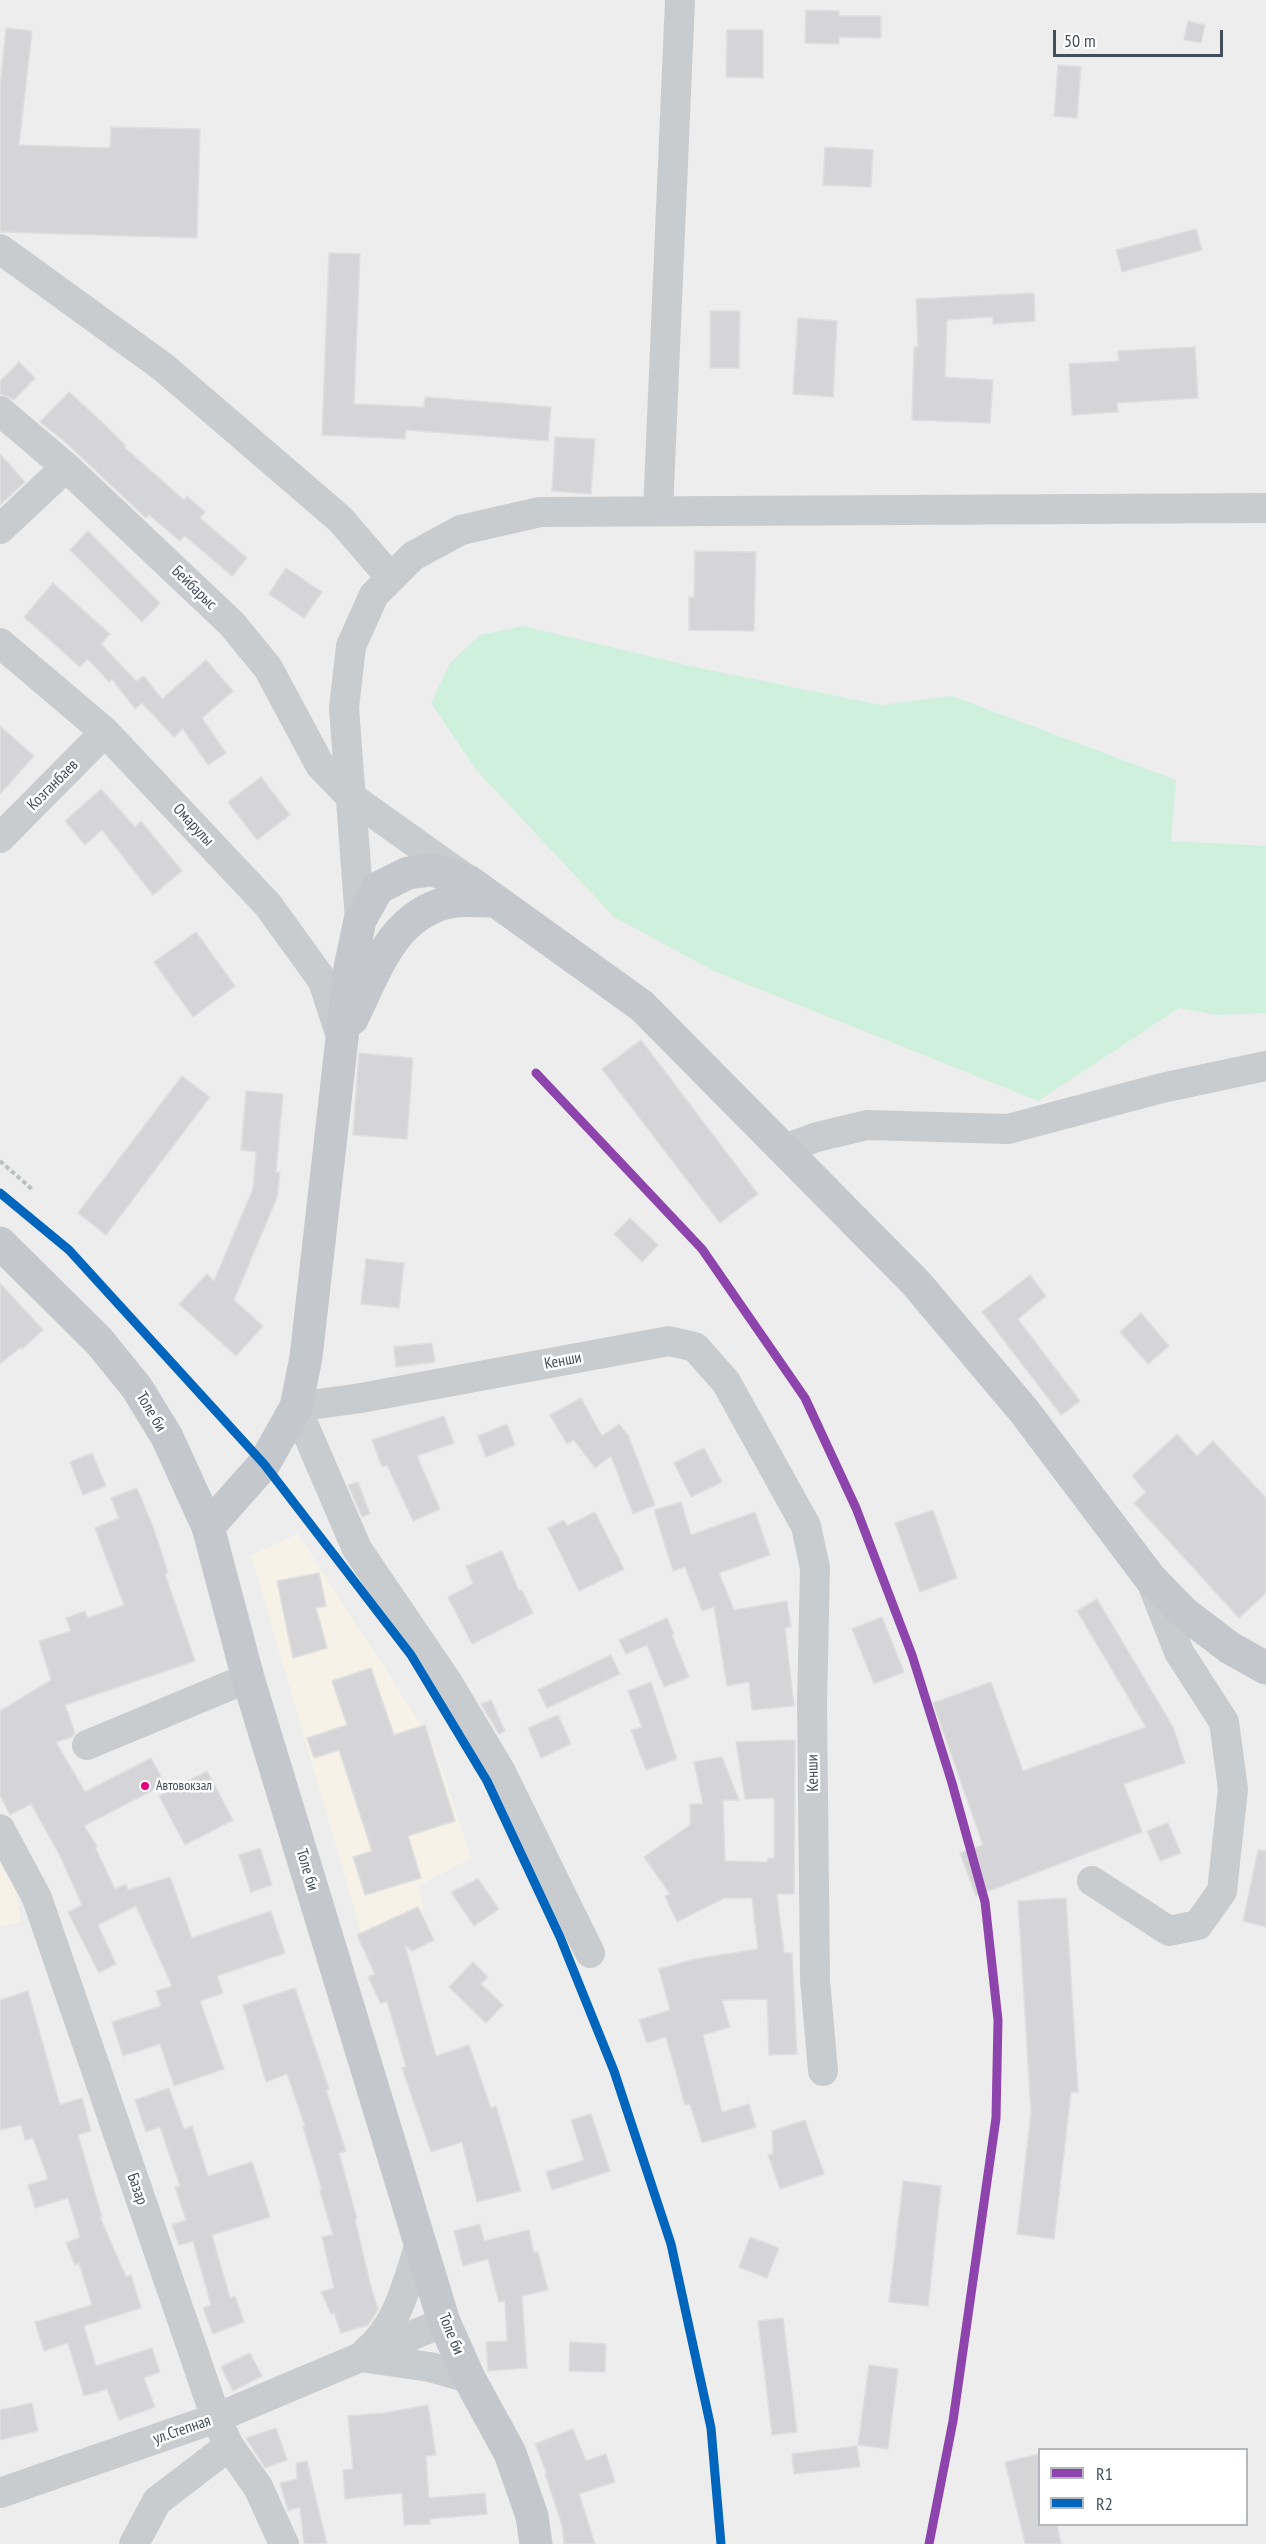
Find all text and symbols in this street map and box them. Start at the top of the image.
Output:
scale bar [1056,18,1226,56]
text: 50 m [1064,29,1096,52]
street label: Бейбарыс [167,562,221,614]
street label: Козганбаев [24,756,82,814]
street label: Омарулы [168,800,218,850]
street label: Кенши [543,1348,583,1374]
street label: Толе би [132,1389,170,1435]
street label: Кенши [803,1754,823,1792]
place label: Автовокзал [156,1778,212,1794]
marker: Автовокзал [139,1780,151,1792]
street label: Толе би [292,1847,322,1893]
street label: Базар [123,2171,151,2207]
street label: Толе би [434,2311,468,2357]
street label: ул.Степная [151,2411,213,2449]
legend [1038,2448,1248,2526]
text: R1 [1096,2462,1113,2485]
text: R2 [1096,2492,1113,2515]

